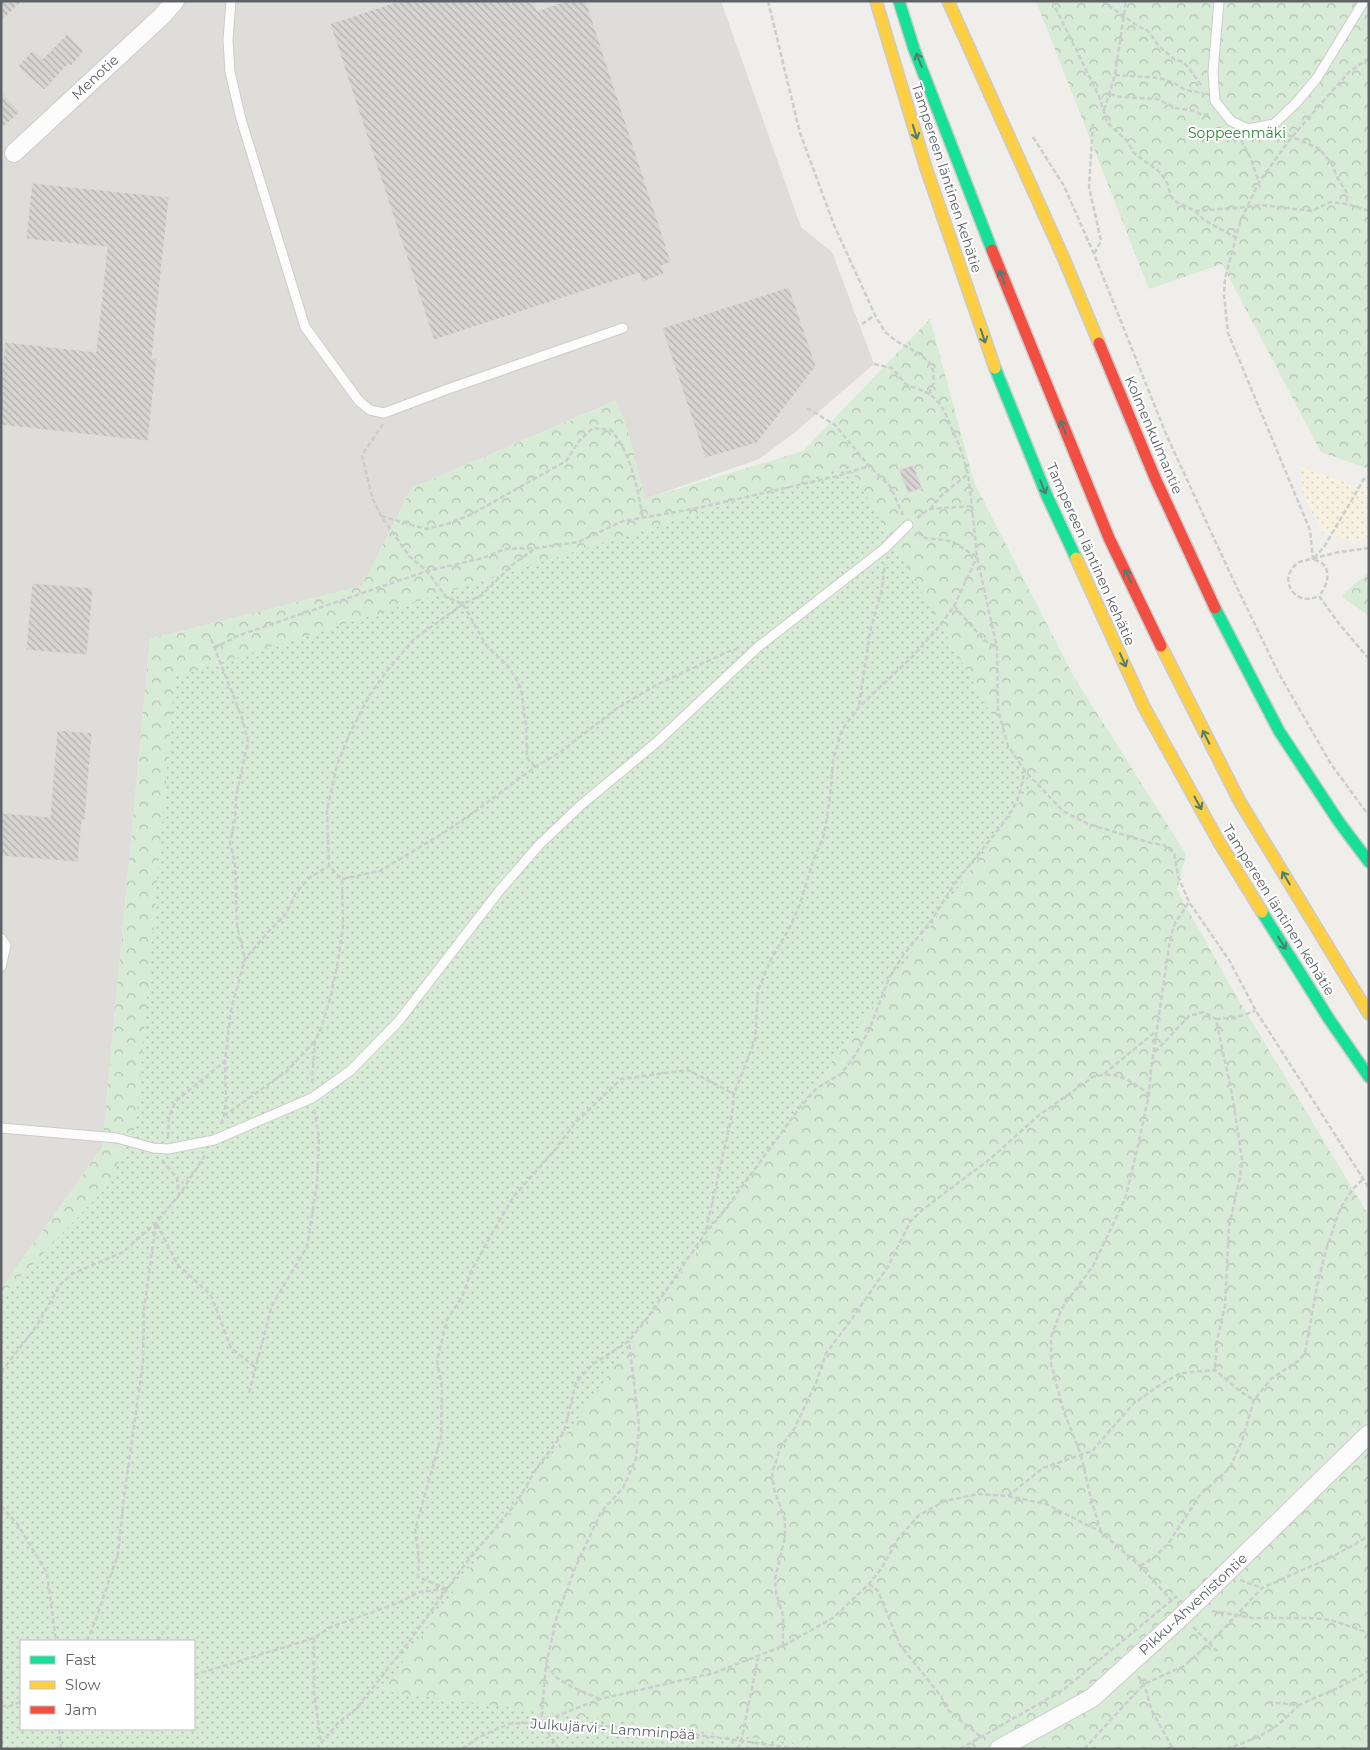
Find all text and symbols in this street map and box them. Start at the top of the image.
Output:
street label: Menotie [68,51,122,103]
one-way arrow [913,52,922,67]
street label: Tampereen läntinen kehätie [908,81,986,275]
one-way arrow [910,124,920,140]
park label: Soppeenmäki [1188,124,1286,142]
one-way arrow [997,270,1006,285]
one-way arrow [979,327,988,343]
street label: Kolmenkulmantie [1121,373,1187,497]
one-way arrow [1058,420,1067,435]
street label: Tampereen läntinen kehätie [1042,460,1140,648]
one-way arrow [1040,479,1049,494]
one-way arrow [1123,569,1132,584]
one-way arrow [1118,652,1128,667]
one-way arrow [1201,729,1211,744]
one-way arrow [1193,796,1203,811]
street label: Tampereen läntinen kehätie [1219,821,1339,999]
one-way arrow [1280,872,1290,886]
one-way arrow [1277,935,1287,949]
street label: Pikku-Ahvenistontie [1135,1549,1251,1659]
legend [20,1640,195,1730]
text: Fast [65,1650,96,1669]
text: Slow [65,1675,101,1694]
text: Jam [64,1700,97,1719]
street label: Julkujärvi - Lamminpää [529,1714,696,1744]

